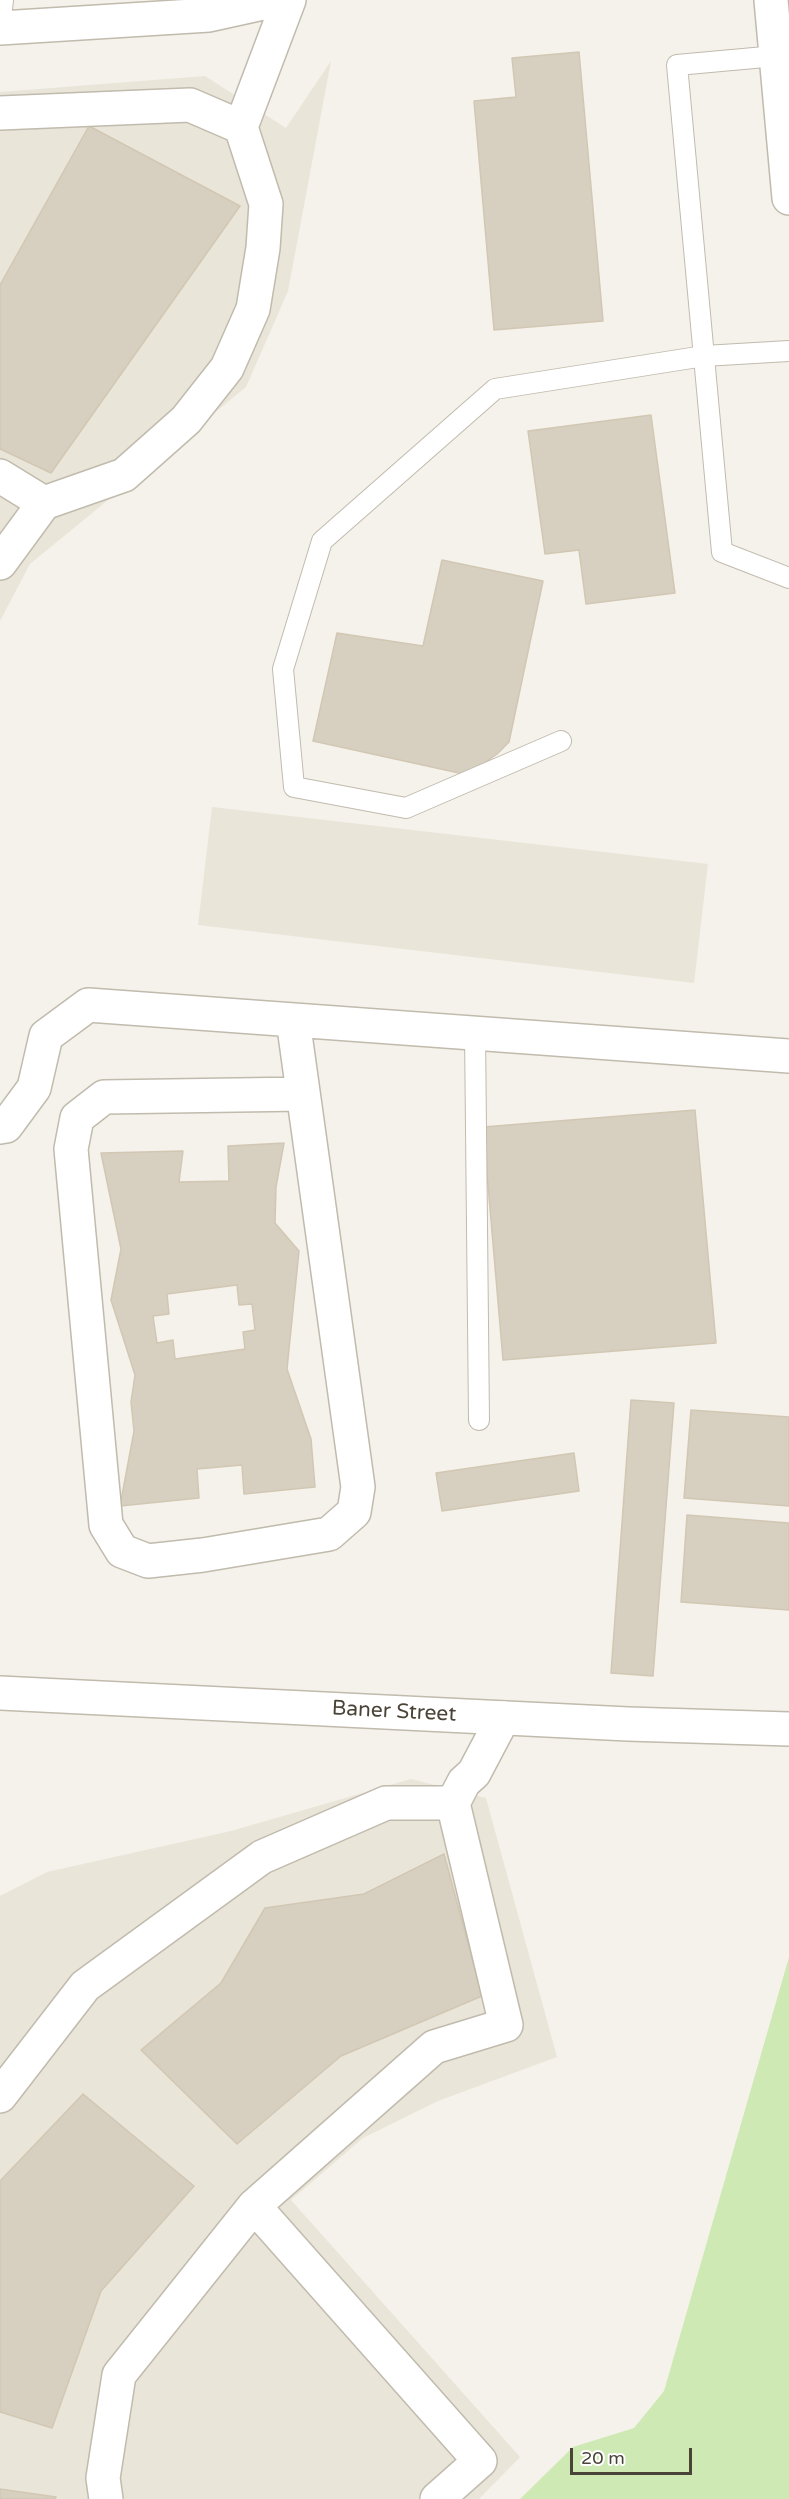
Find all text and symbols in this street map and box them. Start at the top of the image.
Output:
street label: Baner Street [331,1696,457,1728]
scale bar [573,2436,694,2474]
text: 20 m [581,2447,625,2469]

